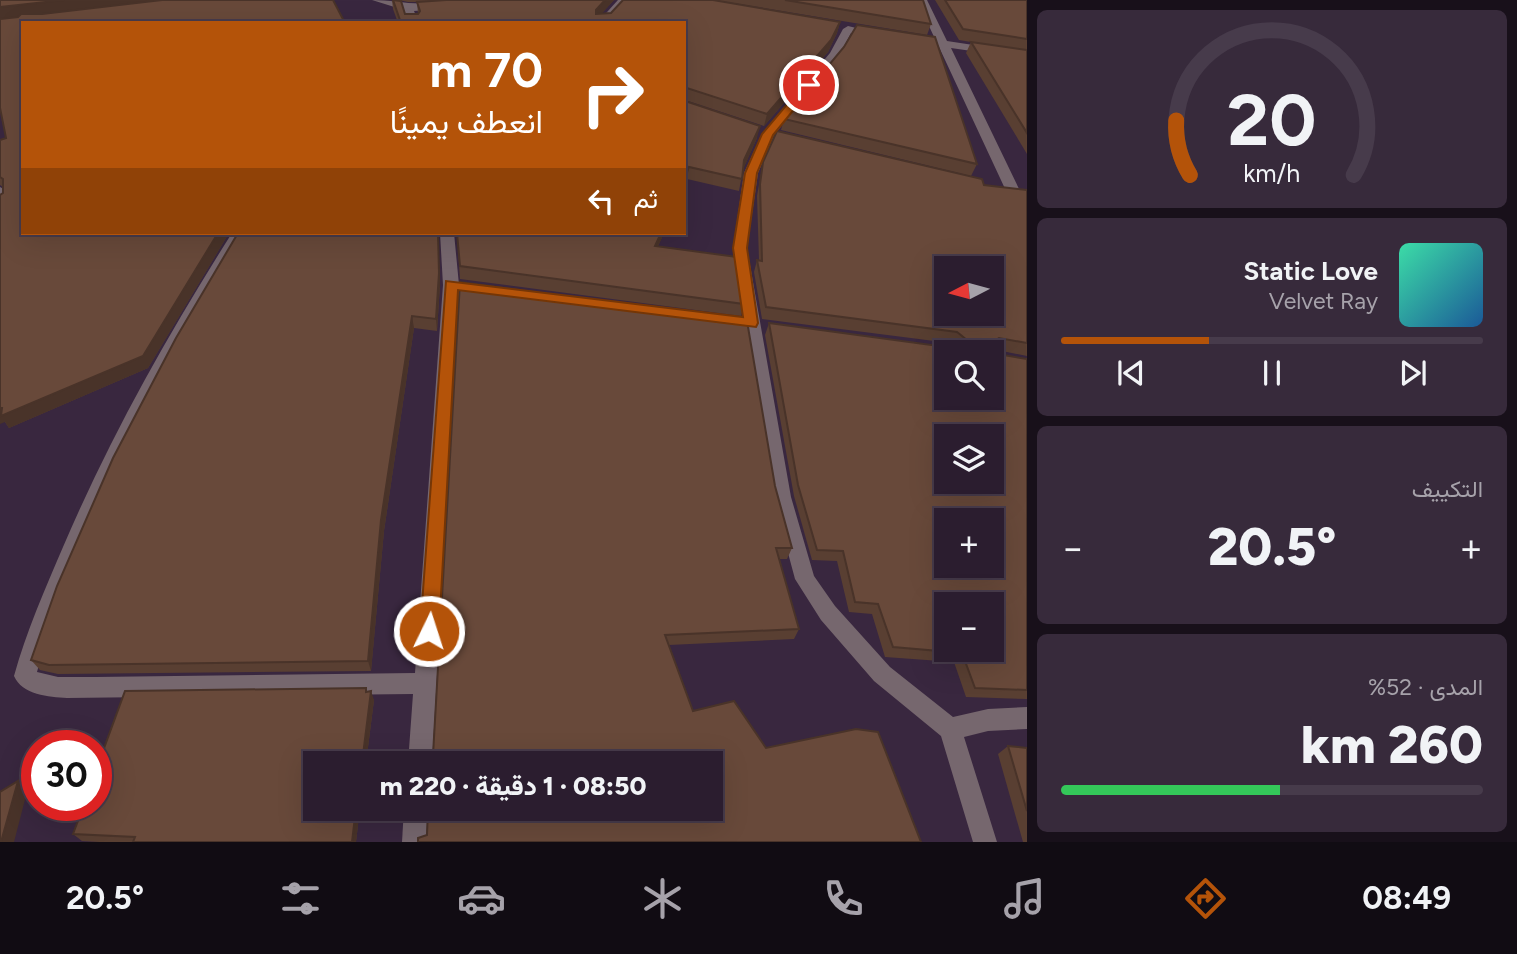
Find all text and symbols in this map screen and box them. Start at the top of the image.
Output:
text: 70 m [430,40,543,99]
icon: right [567,49,658,140]
pin [779,55,839,115]
icon: arrive [790,66,828,104]
text: 20 [1227,76,1317,163]
text: انعطف يمينًا [390,103,543,141]
text: km/h [1243,158,1301,188]
icon: left [582,182,620,220]
text: ثم [634,183,658,215]
text: Static Love [1244,255,1378,287]
north arrow [934,256,1004,326]
map controls [934,256,1004,662]
text: Velvet Ray [1269,287,1378,315]
button: search [934,340,1004,410]
icon: previous [1112,354,1150,392]
icon: pause [1253,354,1291,392]
icon: next [1394,354,1432,392]
button: layers [934,424,1004,494]
text: التكييف [1412,475,1483,503]
button: + [934,508,1004,578]
text: 20.5° [1208,516,1336,578]
text: − [1061,525,1085,571]
text: + [1459,525,1483,571]
button: − [934,592,1004,662]
position arrow [392,594,466,668]
text: المدى · 52% [1368,673,1483,701]
text: 260 km [1301,714,1483,776]
speed limit sign: 30 [21,730,112,821]
text: 08:50 · 1 دقيقة · 220 m [380,770,646,802]
icon: filters [276,874,325,923]
icon: car [457,874,506,923]
icon: climate [638,874,687,923]
icon: phone [819,874,868,923]
icon: music [1000,874,1049,923]
icon: directions [1181,874,1230,923]
text: 20.5° [66,879,144,917]
text: 08:49 [1362,879,1451,917]

